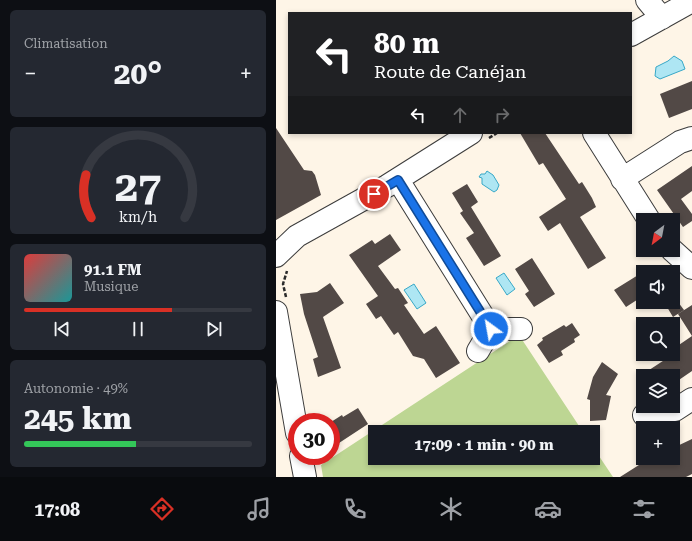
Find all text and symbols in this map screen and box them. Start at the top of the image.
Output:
text: 80 m [374,27,439,60]
icon: left [308,28,360,80]
text: Climatisation [24,36,108,51]
text: 20° [114,56,162,91]
text: − [24,61,36,86]
text: + [240,61,252,86]
text: Route de Canéjan [374,61,526,82]
icon: left [407,104,429,126]
icon: ahead [449,104,471,126]
icon: right [491,104,513,126]
text: 27 [115,162,161,211]
pin [357,177,391,211]
icon: arrive [363,183,385,205]
text: km/h [119,209,157,225]
north arrow [636,213,680,257]
map controls [636,213,680,465]
text: 91.1 FM [84,261,141,279]
button: sound [636,265,680,309]
text: Musique [84,279,138,294]
position arrow [470,308,512,350]
button: search [636,317,680,361]
icon: previous [51,318,73,340]
icon: pause [127,318,149,340]
icon: next [203,318,225,340]
button: layers [636,369,680,413]
text: Autonomie · 49% [24,381,128,396]
text: 245 km [24,401,132,436]
speed limit sign: 30 [288,413,340,465]
button: + [636,421,680,465]
text: 17:09 · 1 min · 90 m [414,436,554,454]
icon: directions [148,495,176,523]
icon: music [245,495,273,523]
icon: phone [341,495,369,523]
icon: climate [437,495,465,523]
icon: car [534,495,562,523]
icon: filters [630,495,658,523]
text: 17:08 [34,499,80,520]

